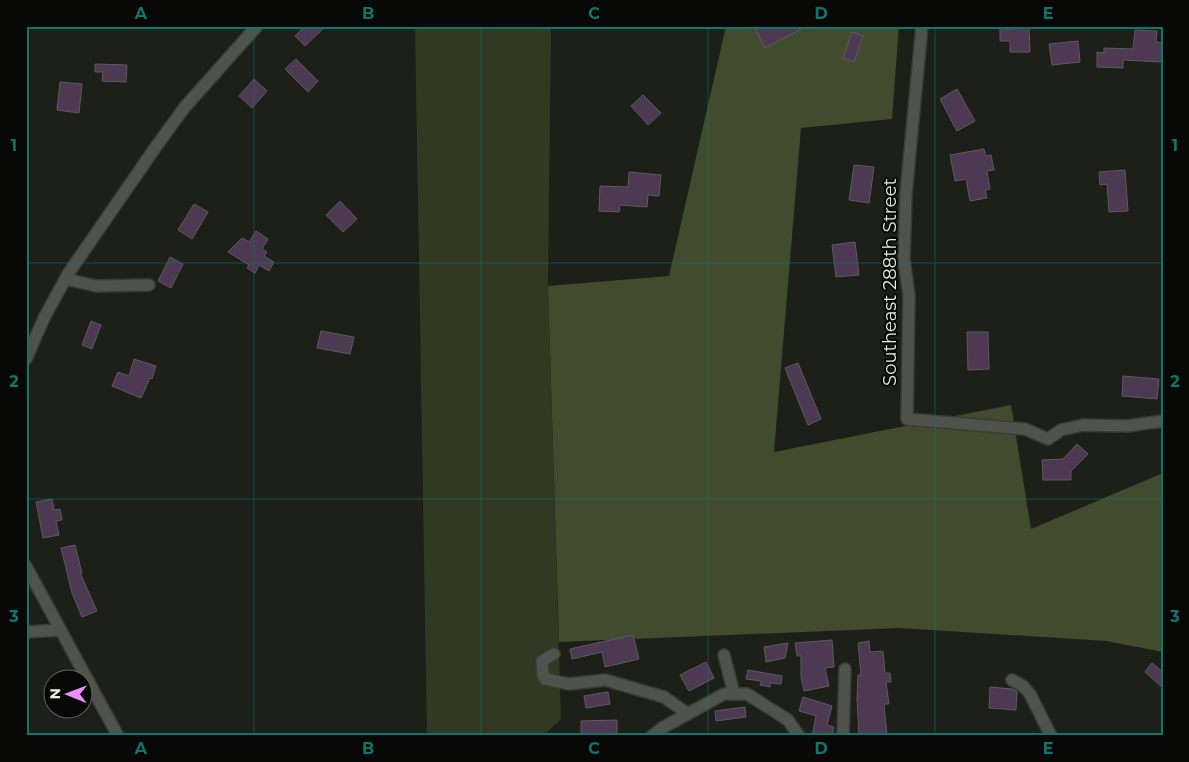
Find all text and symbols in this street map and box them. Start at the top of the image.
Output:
text: A [134,4,148,23]
text: B [362,4,374,23]
text: C [588,4,600,23]
text: D [814,4,828,23]
text: E [1043,4,1053,23]
text: 1 [11,136,17,155]
text: 1 [1172,136,1178,155]
street label: Southeast 288th Street [879,178,901,386]
text: 2 [9,372,19,391]
text: 2 [1170,372,1180,391]
text: 3 [8,607,19,626]
text: 3 [1169,607,1180,626]
north arrow [42,670,92,720]
text: N [46,688,64,700]
text: A [134,739,148,758]
text: B [362,739,374,758]
text: C [588,739,600,758]
text: D [814,739,828,758]
text: E [1043,739,1053,758]

